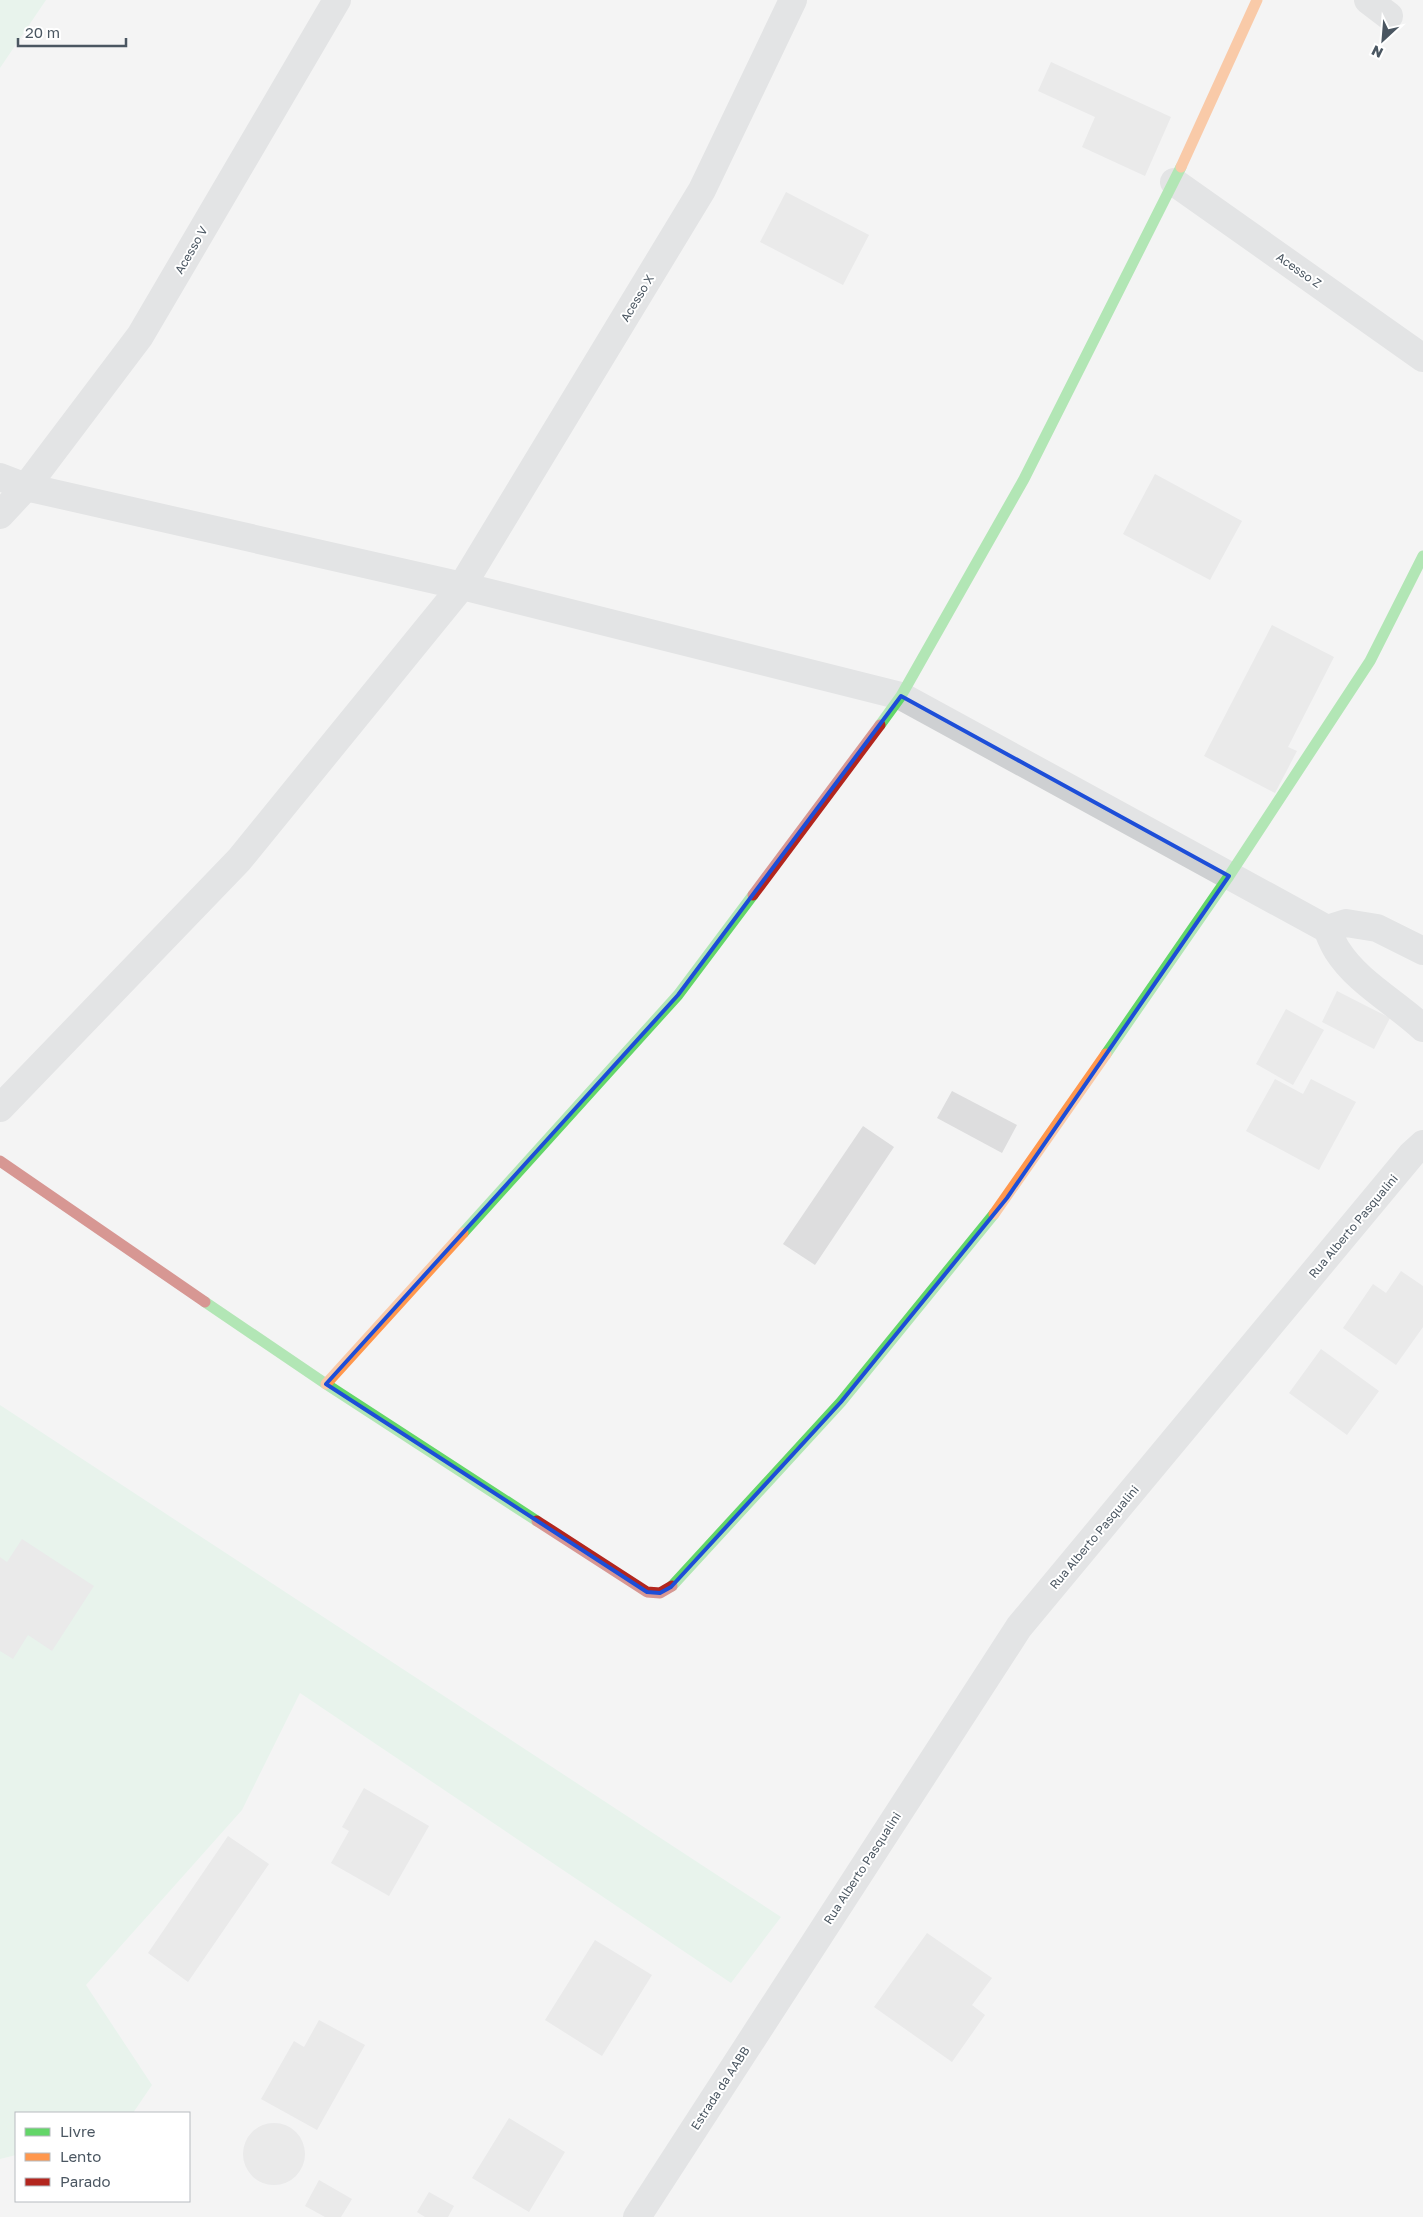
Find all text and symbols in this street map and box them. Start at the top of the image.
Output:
scale bar [18,15,125,47]
north arrow [1358,15,1408,65]
text: 20 m [25,23,60,41]
text: N [1369,42,1386,62]
street label: Acesso V [171,224,211,276]
street label: Acesso Z [1274,249,1324,291]
street label: Acesso X [617,272,657,324]
street label: Rua Alberto Pasqualini [1305,1171,1401,1281]
street label: Rua Alberto Pasqualini [1046,1482,1142,1592]
street label: Rua Alberto Pasqualini [820,1809,904,1927]
street label: Estrada da AABB [687,2043,753,2133]
legend [15,2112,190,2202]
text: Livre [60,2122,96,2140]
text: Lento [60,2147,101,2165]
text: Parado [60,2172,111,2190]

